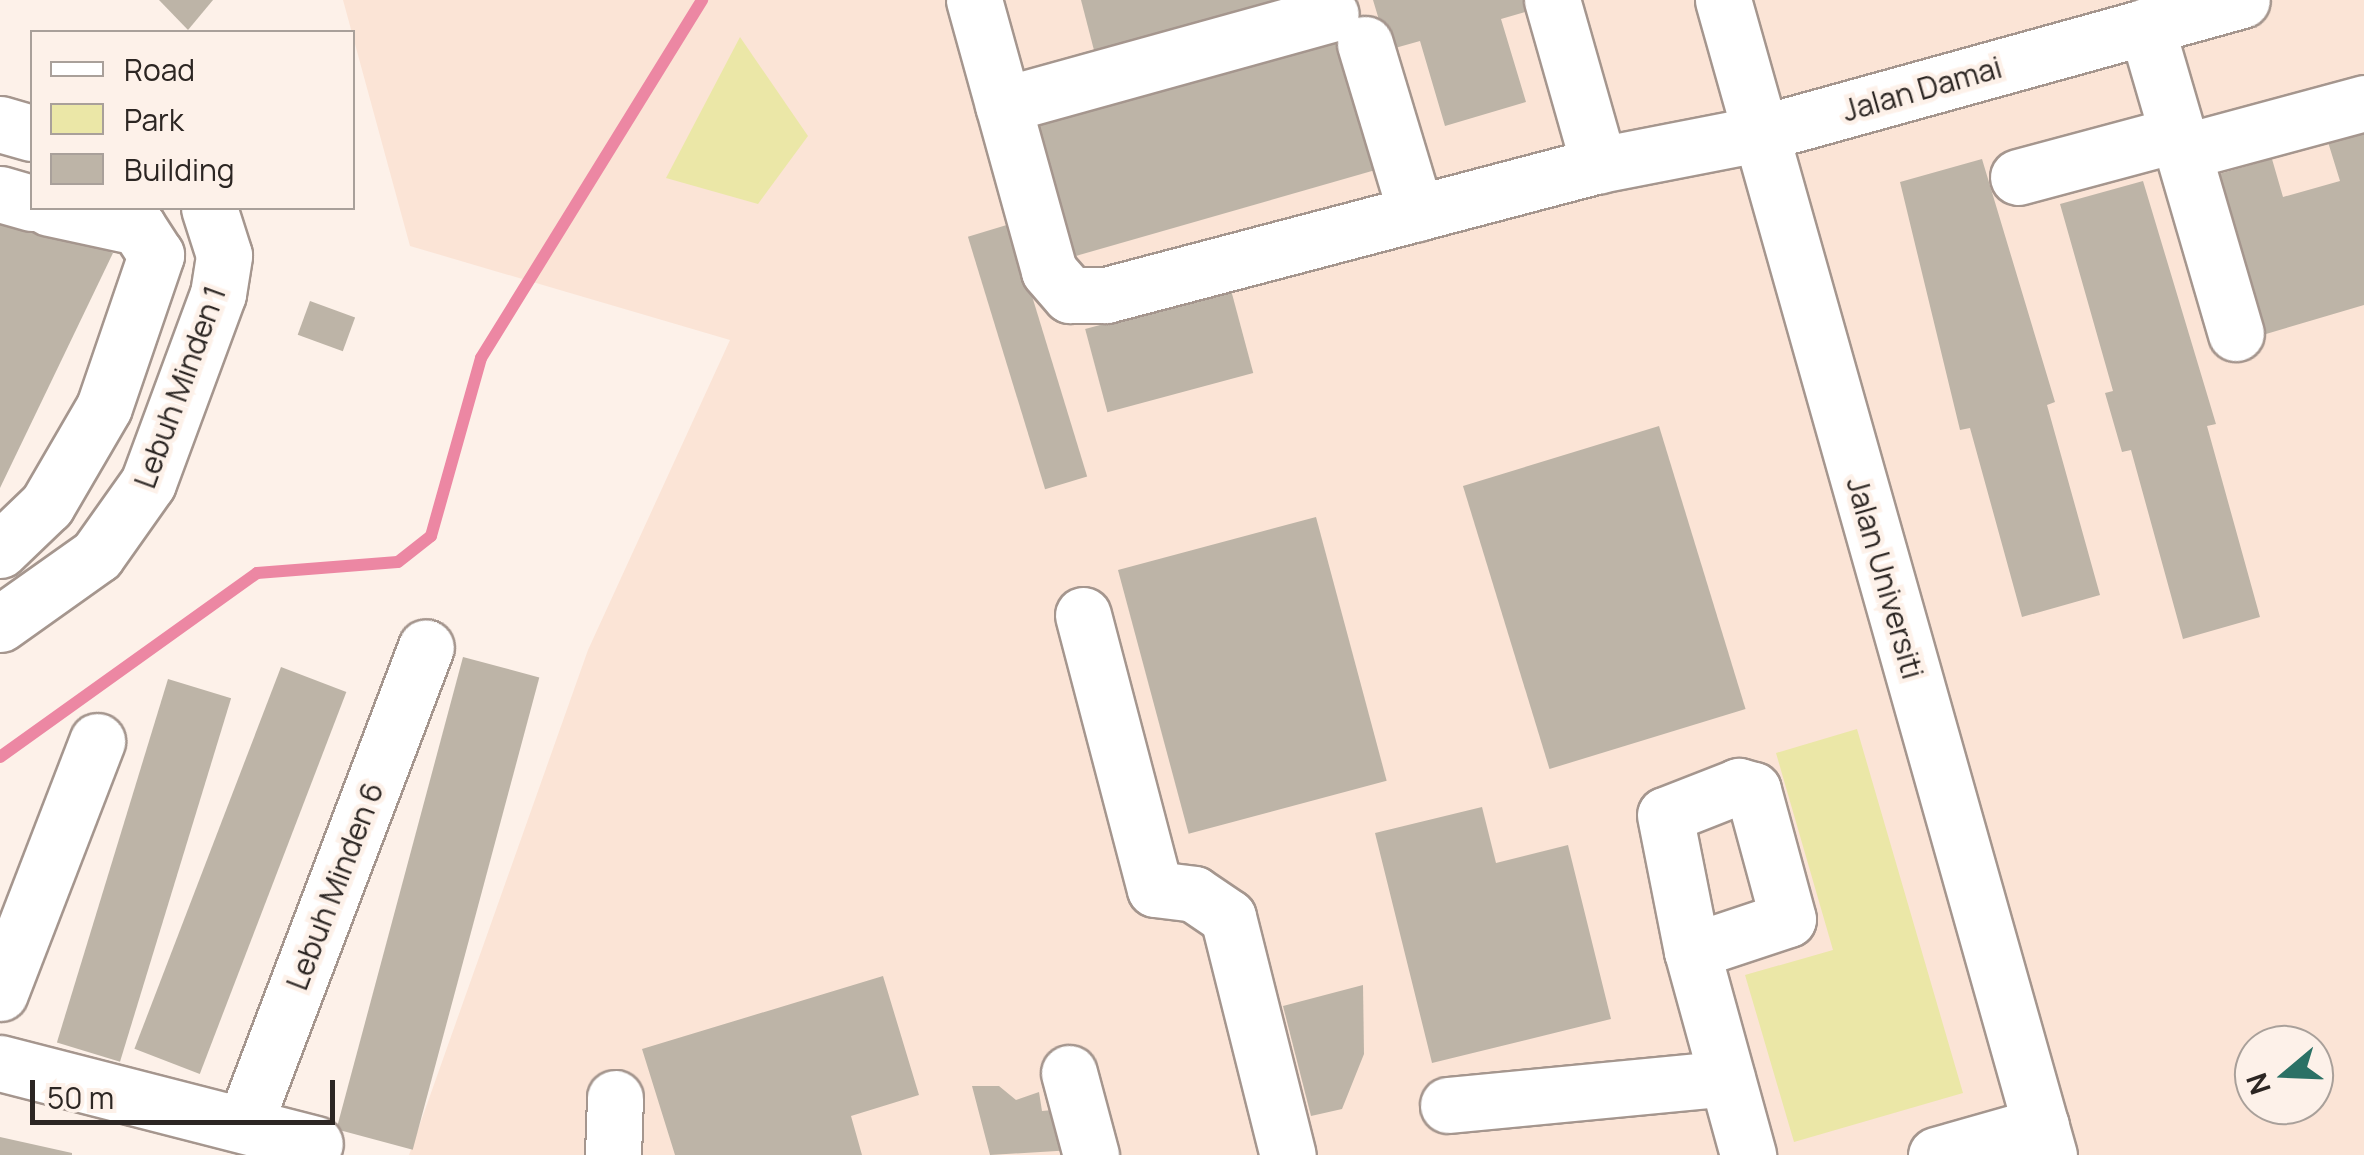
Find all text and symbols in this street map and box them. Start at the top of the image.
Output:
legend [30,30,355,210]
text: Road [124,49,195,90]
street label: Jalan Damai [1838,49,2006,129]
text: Park [124,99,184,140]
text: Building [124,149,235,190]
street label: Lebuh Minden 1 [127,281,233,493]
street label: Jalan Universiti [1839,473,1931,683]
street label: Lebuh Minden 6 [279,777,391,995]
north arrow [2234,1025,2334,1125]
scale bar [35,1060,340,1122]
text: N [2236,1068,2279,1100]
text: 50 m [47,1077,114,1118]

